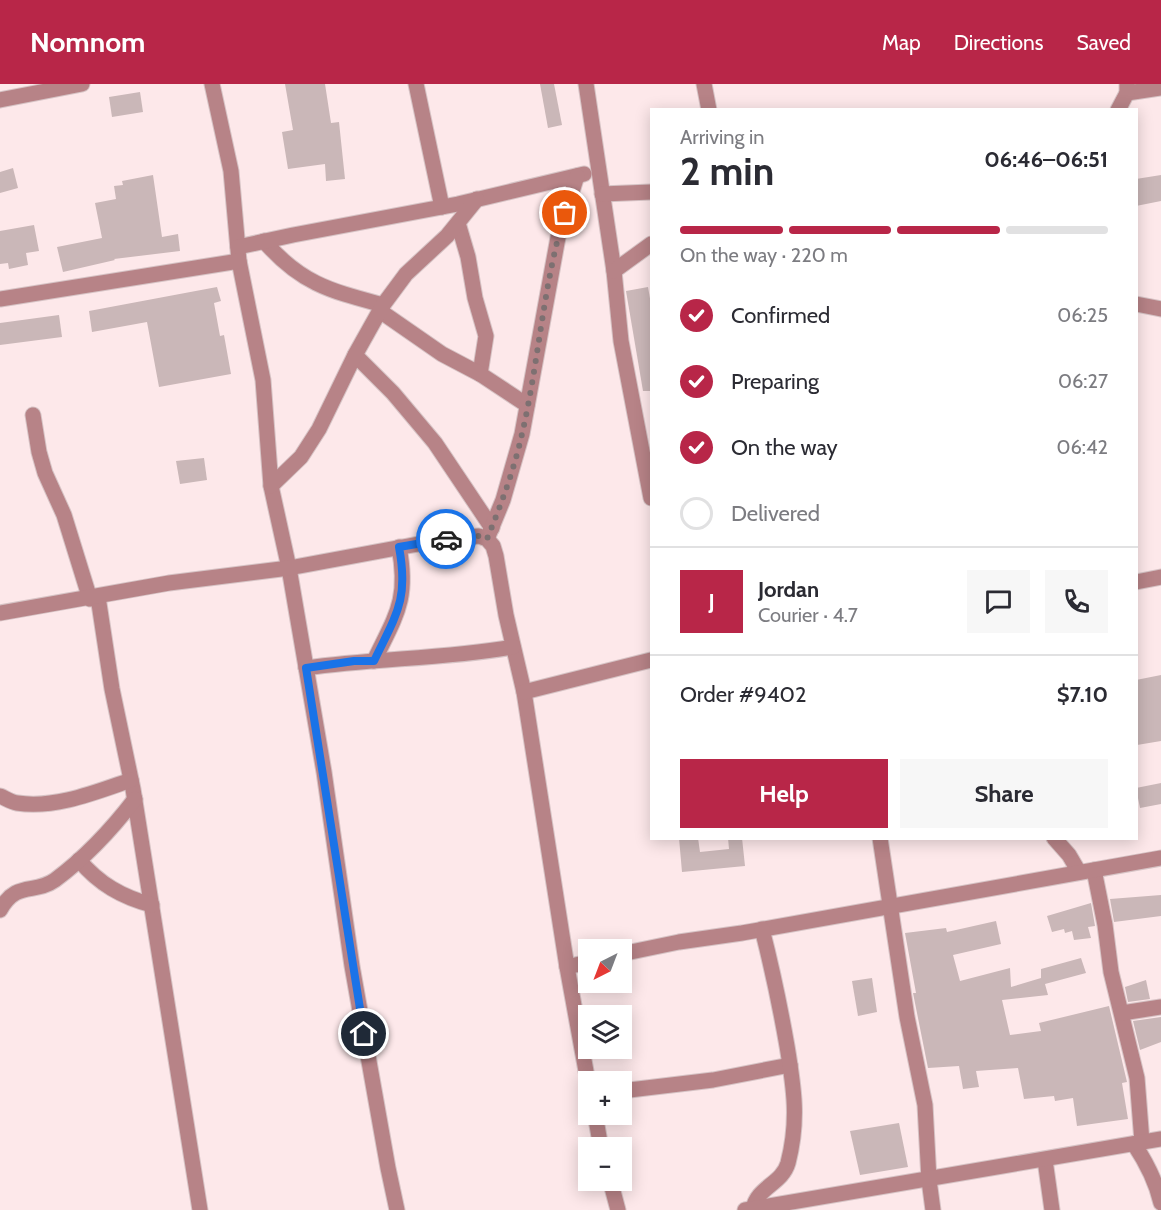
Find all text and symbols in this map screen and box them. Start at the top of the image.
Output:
text: Nomnom [30,25,145,59]
text: Map [882,30,921,55]
text: Directions [954,30,1043,55]
text: Saved [1076,30,1131,55]
text: Arriving in [680,125,764,149]
text: 06:46–06:51 [984,146,1108,173]
text: 2 min [680,147,774,195]
pin [539,187,590,238]
icon: bag [548,196,581,229]
text: On the way · 220 m [680,243,848,267]
icon: check [680,299,713,332]
text: Confirmed [731,302,830,329]
text: 06:25 [1057,303,1108,327]
icon: check [680,365,713,398]
text: Preparing [731,368,819,395]
text: 06:27 [1058,369,1108,393]
icon: check [680,431,713,464]
text: On the way [731,434,838,461]
text: 06:42 [1056,435,1108,459]
text: Delivered [731,500,820,527]
courier [416,509,476,569]
icon: car [430,523,463,556]
button: chat [967,570,1030,633]
button: phone [1045,570,1108,633]
text: Jordan [758,576,819,603]
text: J [708,588,715,615]
text: Courier · 4.7 [758,603,858,627]
text: Order #9402 [680,681,806,708]
text: $7.10 [1057,681,1108,708]
button: Help [680,759,888,828]
button: Share [900,759,1108,828]
north arrow [578,939,632,993]
map controls [578,939,632,1191]
button: layers [578,1005,632,1059]
pin [338,1008,389,1059]
icon: home [347,1017,380,1050]
button: + [578,1071,632,1125]
button: − [578,1137,632,1191]

